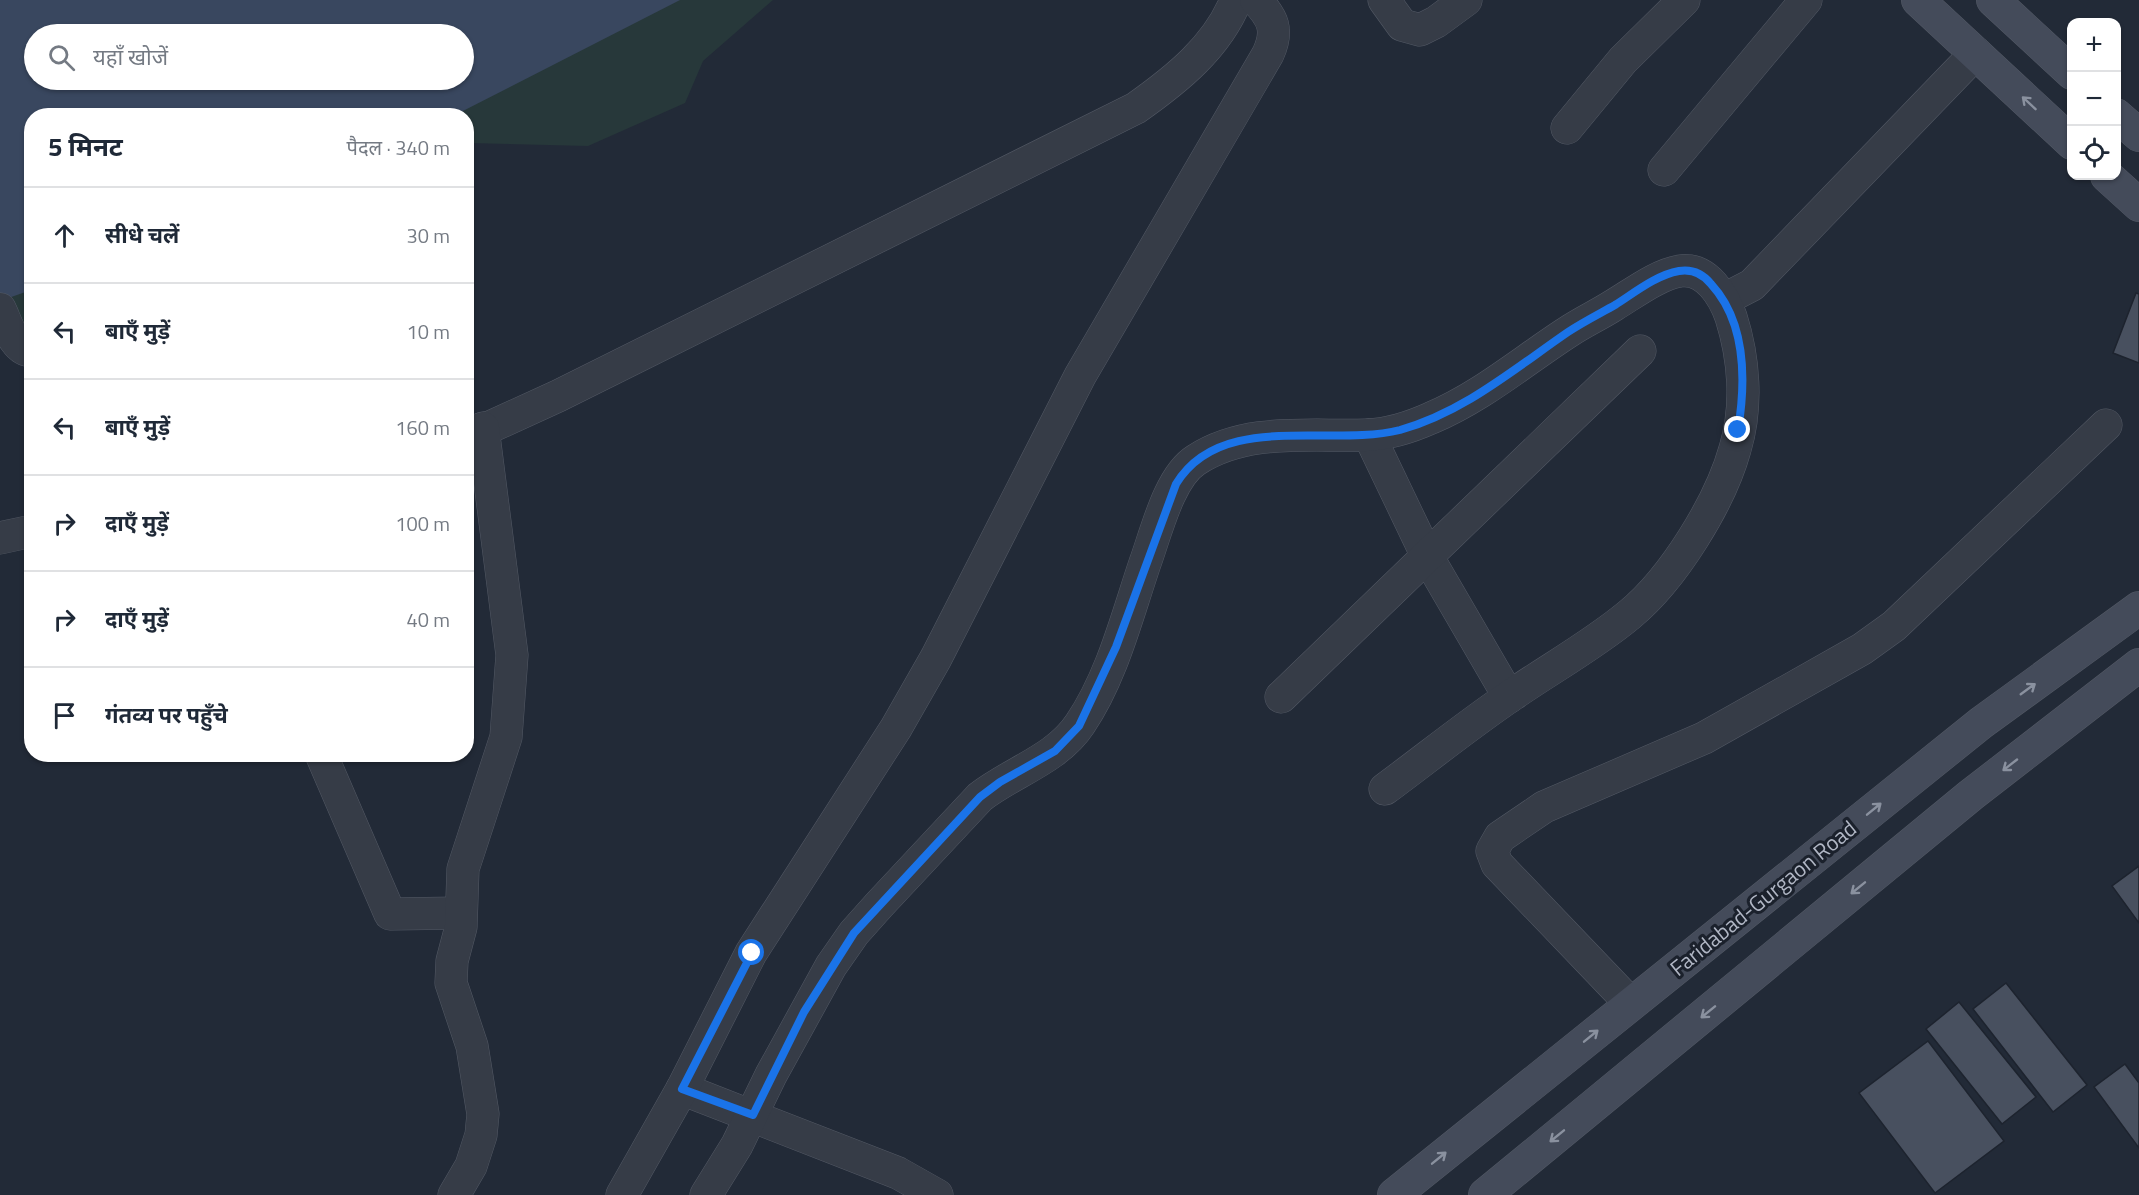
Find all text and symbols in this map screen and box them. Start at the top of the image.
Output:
map controls [2067,18,2121,180]
button: + [2067,18,2121,72]
search box [24,24,474,90]
text: यहाँ खोजें [93,40,168,74]
icon: search [45,41,78,74]
button: − [2067,72,2121,126]
one-way arrow [2021,96,2036,110]
button: locate [2067,126,2121,180]
text: 5 मिनट [48,127,123,166]
text: पैदल · 340 m [347,132,450,163]
text: सीधे चलें [105,218,179,252]
icon: ahead [48,219,81,252]
text: 30 m [406,220,450,251]
text: बाएँ मुड़ें [105,314,170,348]
icon: left [48,315,81,348]
text: 10 m [406,316,450,347]
text: बाएँ मुड़ें [105,410,170,444]
icon: left [48,411,81,444]
text: 160 m [395,412,450,443]
route end [1724,416,1750,442]
text: दाएँ मुड़ें [105,506,169,540]
icon: right [48,507,81,540]
text: 100 m [395,508,450,539]
text: दाएँ मुड़ें [105,602,169,636]
icon: right [48,603,81,636]
text: 40 m [406,604,450,635]
one-way arrow [2019,683,2035,695]
text: गंतव्य पर पहुँचे [105,698,228,732]
icon: arrive [48,699,81,732]
one-way arrow [2002,758,2018,771]
one-way arrow [1866,802,1882,815]
street label: Faridabad-Gurgaon Road [1662,812,1864,984]
one-way arrow [1851,881,1867,894]
route start [738,939,764,965]
one-way arrow [1700,1005,1716,1018]
one-way arrow [1583,1029,1598,1043]
one-way arrow [1549,1129,1565,1142]
one-way arrow [1431,1152,1447,1165]

